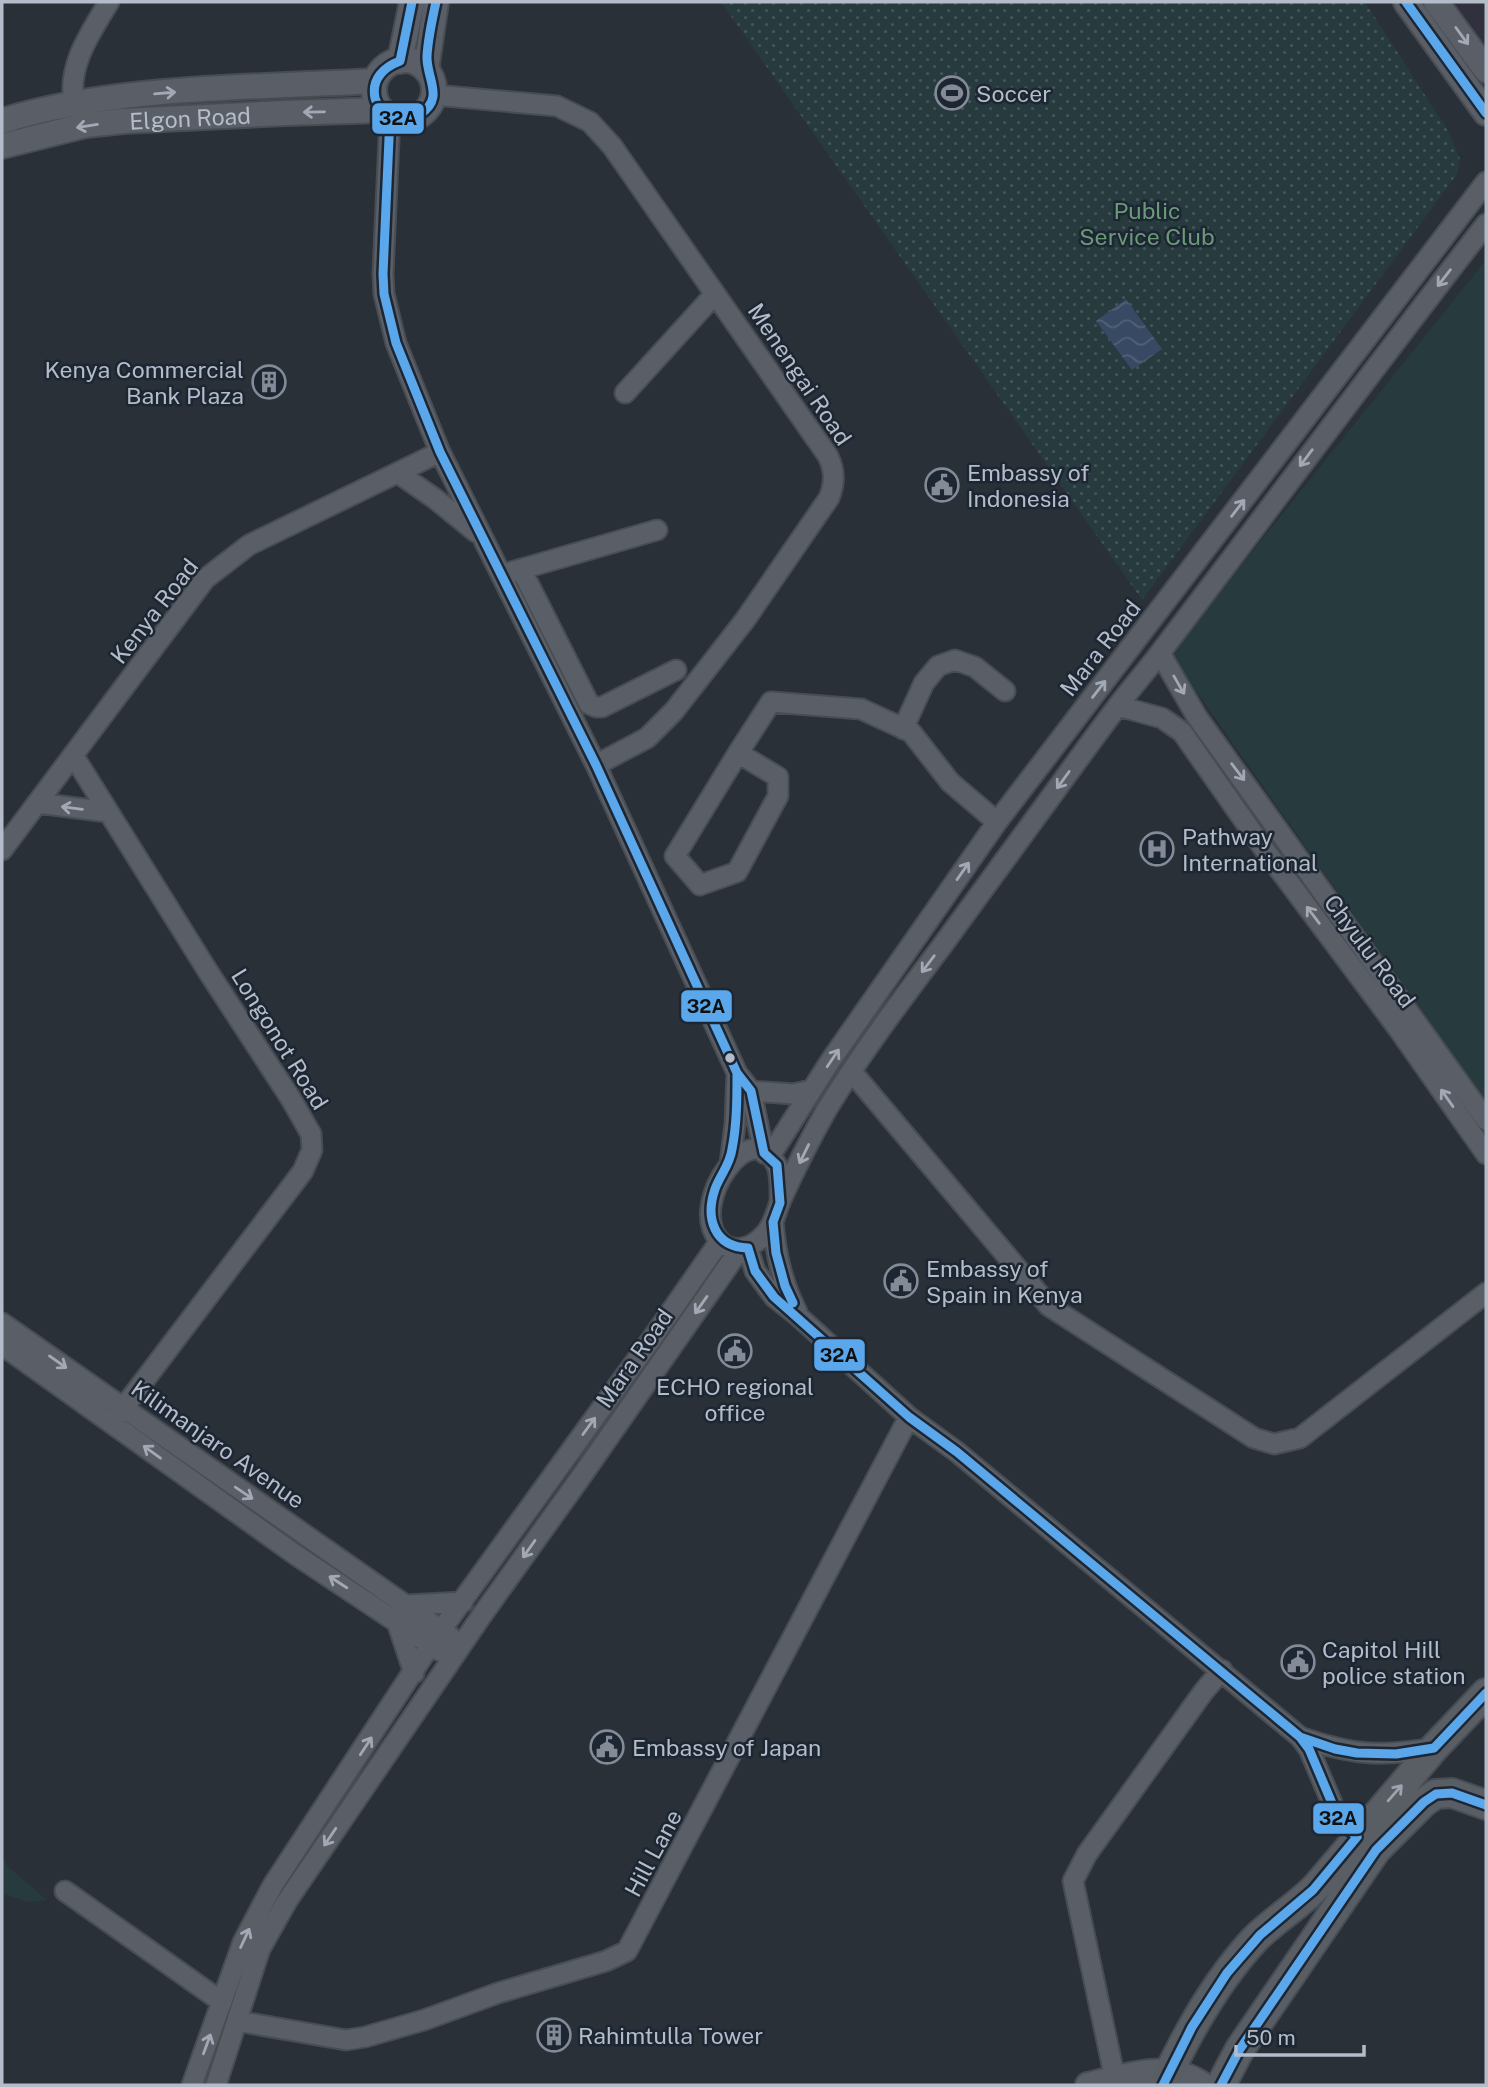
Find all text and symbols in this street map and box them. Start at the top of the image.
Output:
one-way arrow [1455,26,1469,45]
sports icon: Soccer [933,74,971,112]
place label: Soccer [976,80,1051,107]
one-way arrow [153,86,176,99]
street label: Elgon Road [129,101,251,134]
line badge: 32A [371,102,425,135]
one-way arrow [303,105,326,119]
text: 32A [379,107,417,129]
one-way arrow [76,120,99,133]
park label: Public Service Club [1079,197,1215,250]
one-way arrow [1437,268,1452,286]
street label: Menengai Road [743,298,857,450]
place label: Kenya Commercial Bank Plaza [45,356,244,409]
building icon: Kenya Commercial Bank Plaza [250,363,288,401]
one-way arrow [1298,448,1313,467]
place label: Embassy of Indonesia [967,459,1089,512]
public building icon: Embassy of Indonesia [923,466,961,504]
one-way arrow [1230,500,1245,518]
street label: Kenya Road [105,553,203,669]
street label: Mara Road [1054,595,1146,701]
one-way arrow [1173,674,1186,695]
one-way arrow [1092,680,1107,698]
one-way arrow [1231,762,1246,781]
one-way arrow [1056,771,1071,790]
one-way arrow [61,802,84,815]
place label: Pathway International [1182,823,1318,876]
hospital icon: Pathway International [1138,830,1176,868]
one-way arrow [956,862,970,881]
street label: Chyulu Road [1319,889,1421,1013]
one-way arrow [1305,906,1320,924]
one-way arrow [921,954,936,973]
street label: Longonot Road [226,964,334,1114]
line badge: 32A [680,989,733,1023]
text: 32A [687,995,725,1017]
one-way arrow [826,1048,840,1068]
unlabelled marker [723,1051,737,1065]
one-way arrow [1440,1089,1454,1108]
one-way arrow [797,1143,810,1164]
place label: Embassy of Spain in Kenya [926,1255,1083,1308]
public building icon: Embassy of Spain in Kenya [882,1262,920,1300]
one-way arrow [694,1295,708,1314]
street label: Mara Road [590,1303,678,1413]
public building icon: ECHO regional office [716,1332,754,1370]
line badge: 32A [813,1338,866,1372]
text: 32A [820,1344,858,1366]
one-way arrow [48,1355,67,1369]
place label: ECHO regional office [656,1373,814,1426]
street label: Kilimanjaro Avenue [126,1374,310,1514]
one-way arrow [582,1417,596,1436]
one-way arrow [143,1445,162,1459]
one-way arrow [234,1485,253,1500]
one-way arrow [522,1539,536,1558]
one-way arrow [329,1575,349,1589]
place label: Capitol Hill police station [1322,1636,1466,1689]
public building icon: Capitol Hill police station [1279,1643,1317,1681]
public building icon: Embassy of Japan [588,1728,626,1766]
place label: Embassy of Japan [632,1734,821,1761]
one-way arrow [359,1736,373,1756]
one-way arrow [1387,1784,1403,1802]
line badge: 32A [1312,1802,1365,1835]
street label: Hill Lane [619,1805,687,1901]
text: 32A [1319,1807,1357,1829]
one-way arrow [323,1827,337,1847]
one-way arrow [239,1928,252,1949]
scale bar [1236,2014,1364,2058]
building icon: Rahimtulla Tower [535,2016,573,2054]
place label: Rahimtulla Tower [578,2022,763,2049]
text: 50 m [1246,2025,1296,2050]
one-way arrow [202,2033,215,2055]

